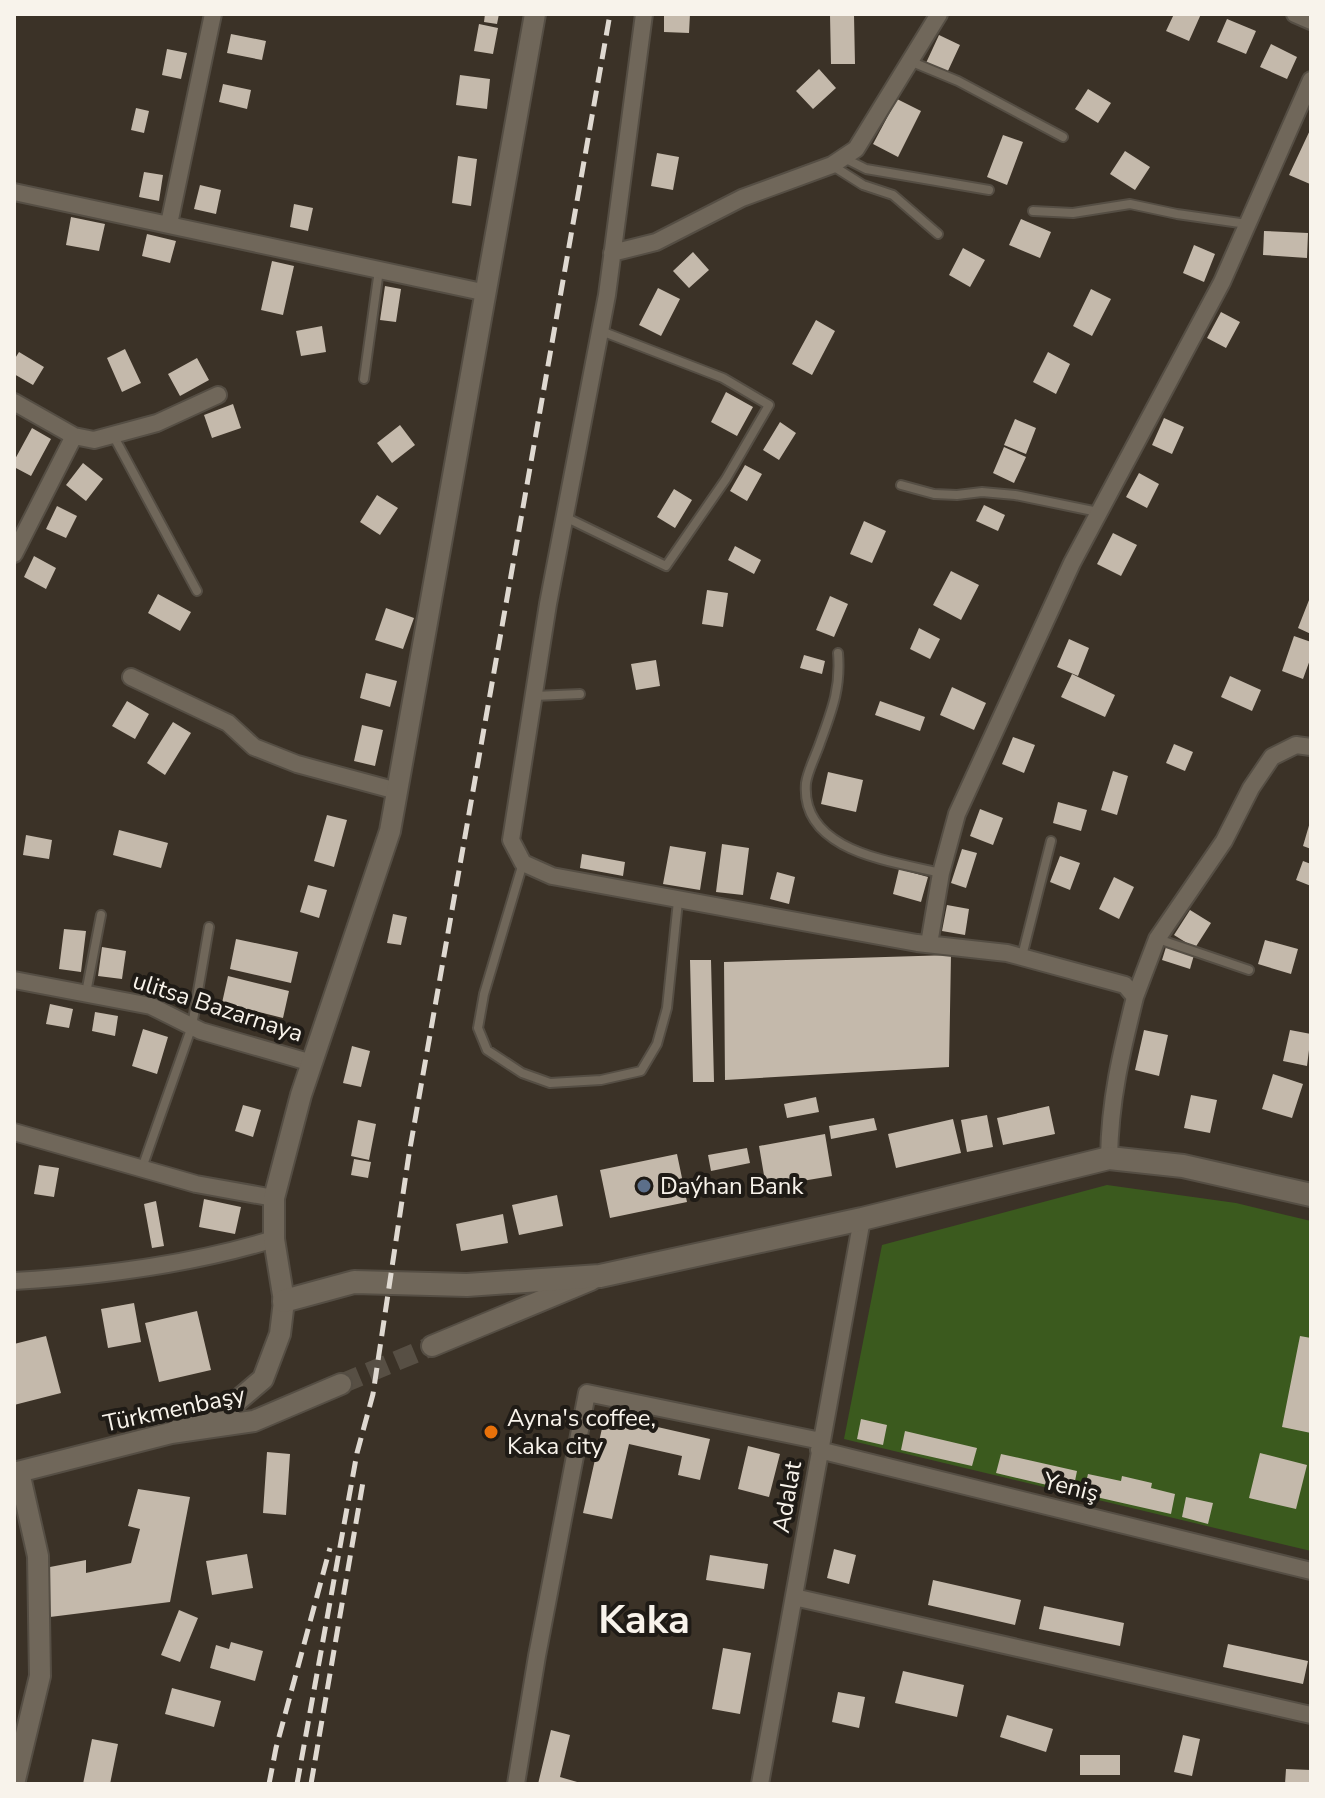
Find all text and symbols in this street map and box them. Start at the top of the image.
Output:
street label: ulitsa Bazarnaya [129,964,307,1050]
place label: Daýhan Bank [660,1170,804,1202]
marker: Daýhan Bank [635,1177,653,1195]
street label: Türkmenbaşy [100,1378,248,1440]
place label: Ayna's coffee, Kaka city [507,1402,656,1462]
marker: Ayna's coffee, Kaka city [482,1423,500,1441]
street label: Adalat [765,1458,809,1535]
street label: Yeniş [1039,1464,1102,1509]
district label: Kaka [598,1593,690,1647]

